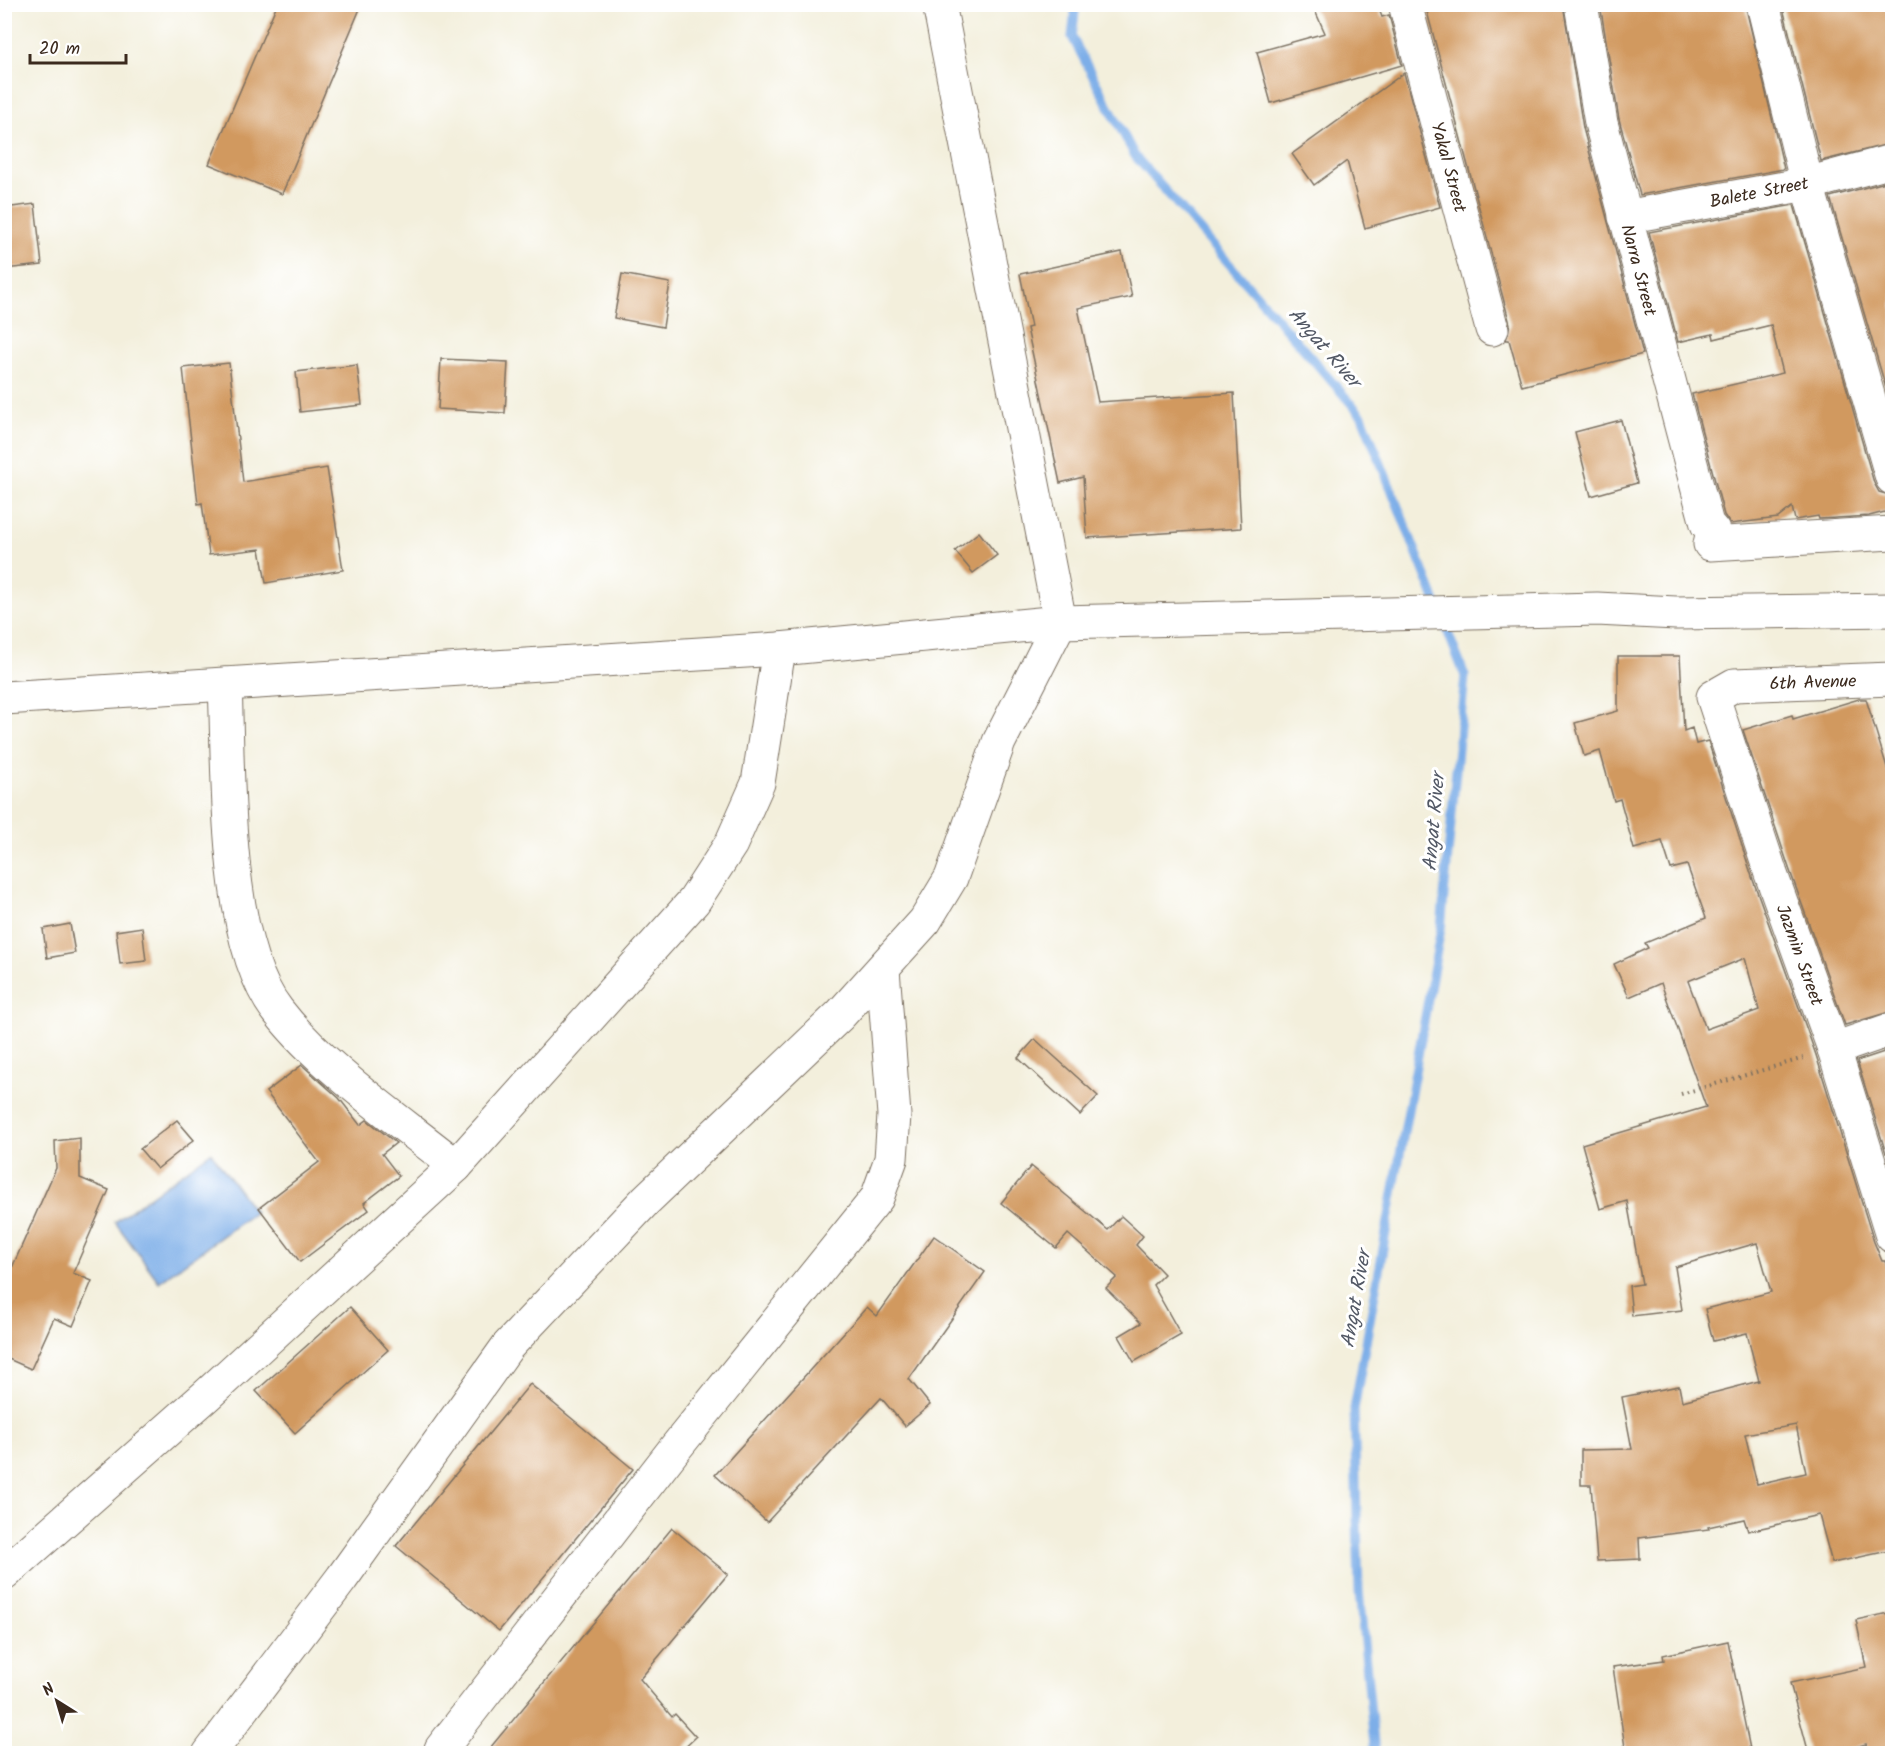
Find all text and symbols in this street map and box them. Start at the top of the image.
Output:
scale bar [30,27,126,65]
text: 20 m [39,35,80,64]
street label: Yakal Street [1422,119,1474,217]
street label: Balete Street [1707,169,1812,217]
street label: Narra Street [1611,221,1664,320]
water label: Angat River [1279,301,1371,399]
street label: 6th Avenue [1769,667,1857,700]
water label: Angat River [1415,768,1456,872]
street label: Jazmin Street [1767,901,1831,1011]
water label: Angat River [1333,1244,1382,1350]
north arrow [27,1671,87,1731]
text: N [37,1677,60,1703]

